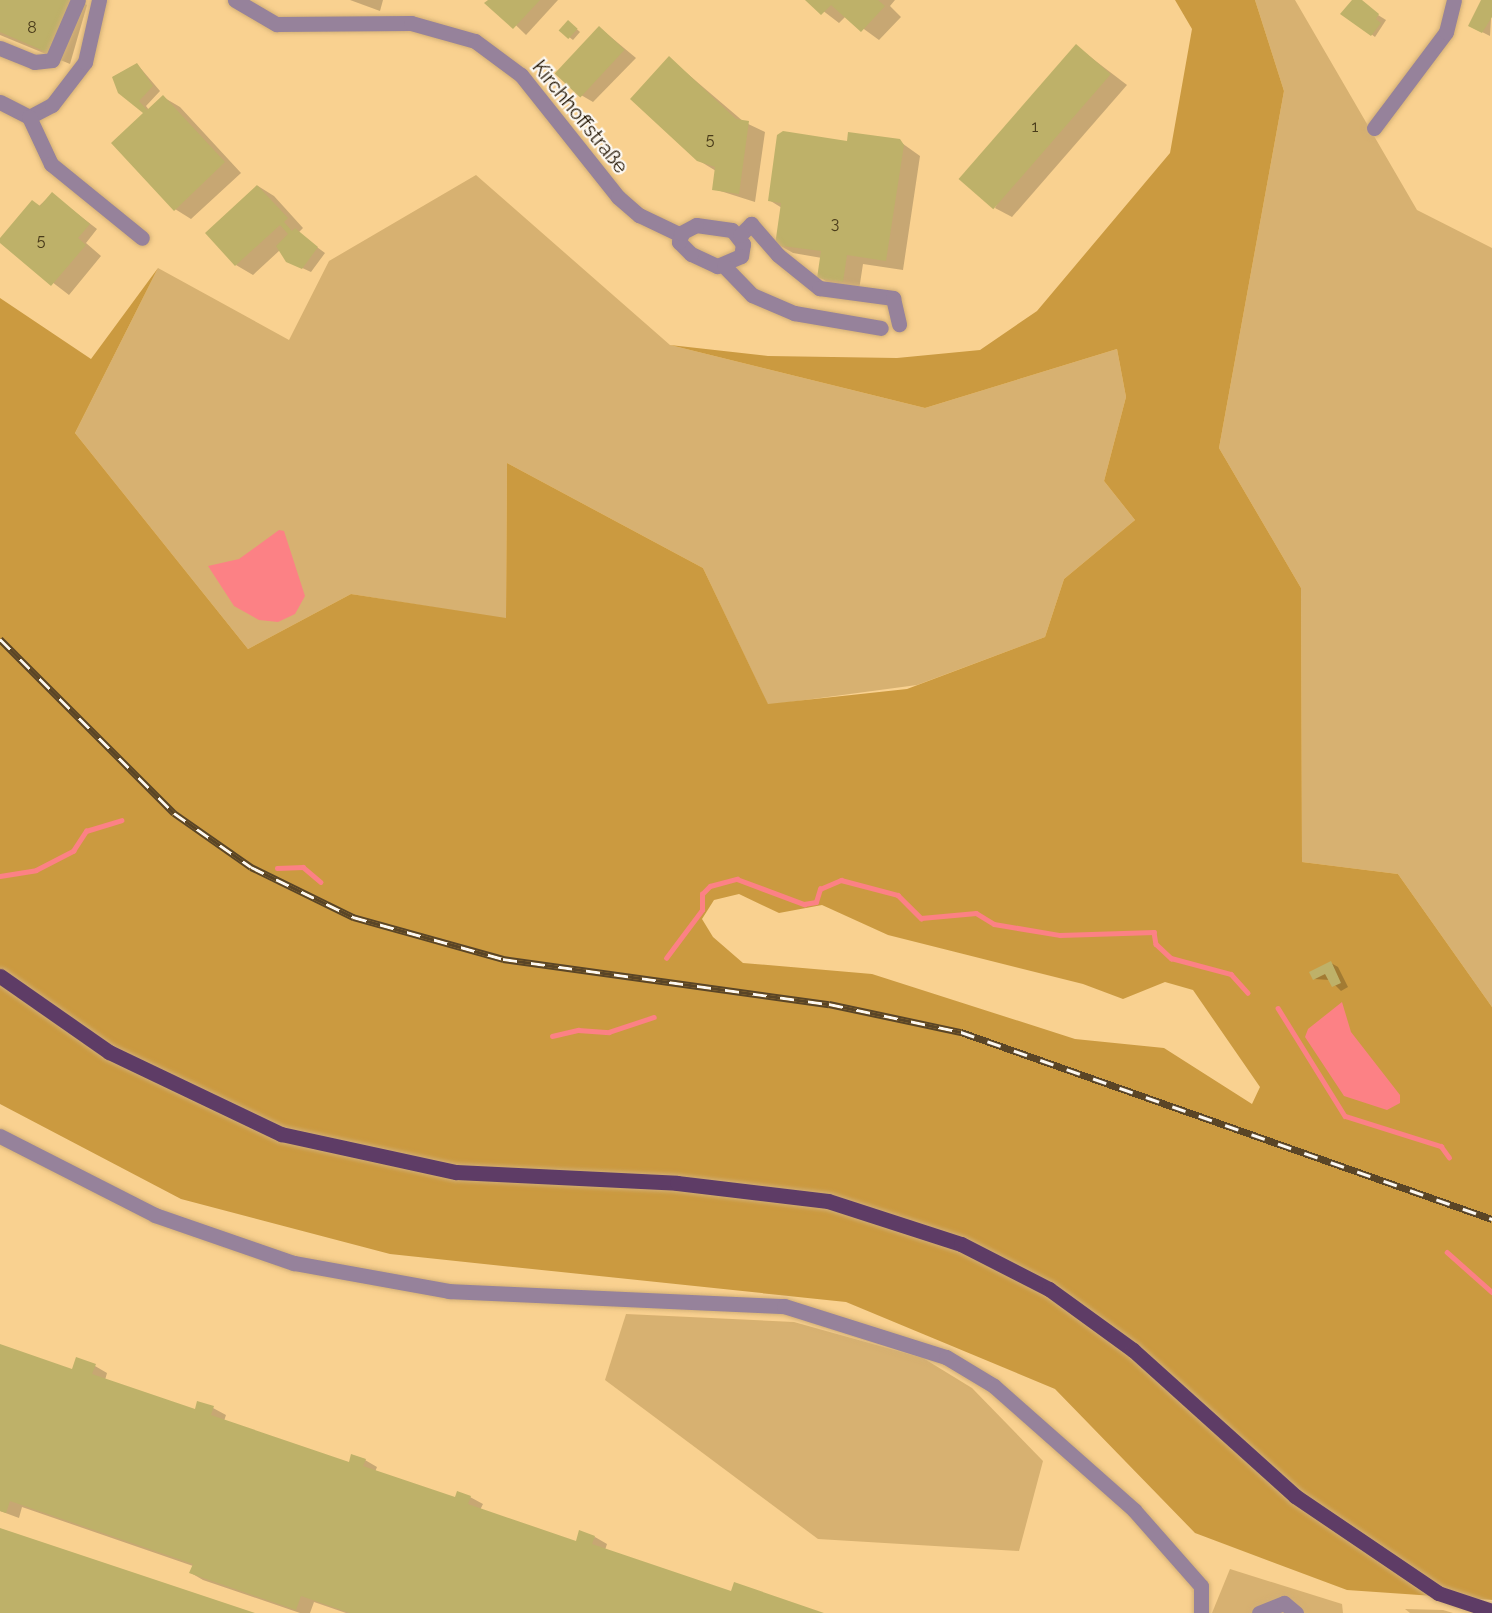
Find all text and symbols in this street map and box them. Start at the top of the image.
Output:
house number: 8 [27,18,37,38]
street label: Kirchhoffstraße [527,56,633,178]
house number: 1 [1032,117,1038,137]
house number: 5 [706,130,714,150]
house number: 3 [831,214,839,234]
house number: 5 [37,231,45,251]

